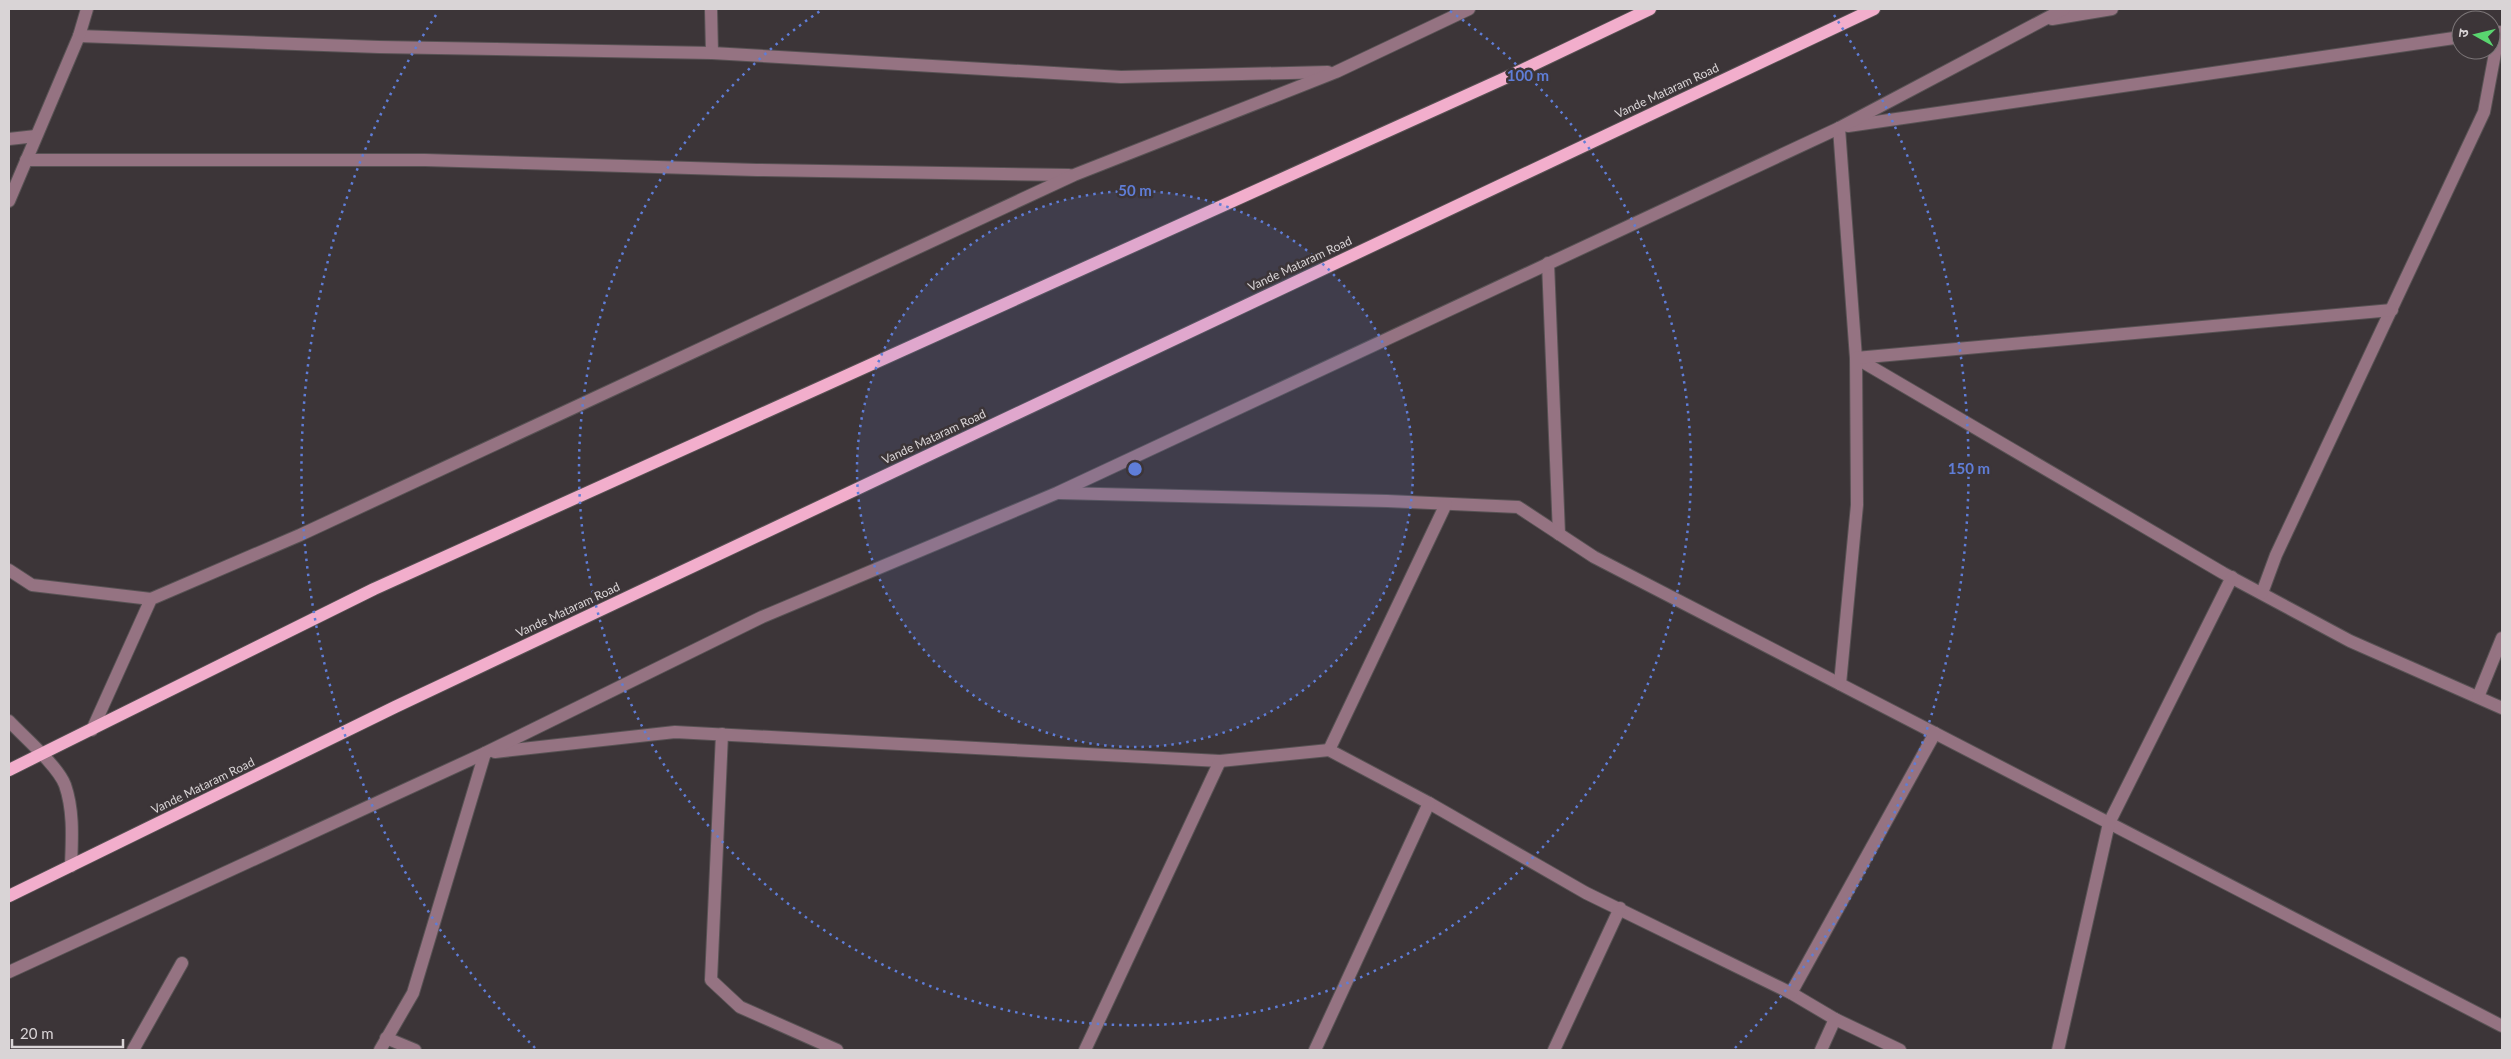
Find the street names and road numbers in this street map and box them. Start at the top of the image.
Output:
street label: Vande Mataram Road [1612,60,1721,121]
street label: Vande Mataram Road [1245,233,1354,294]
street label: Vande Mataram Road [879,406,988,467]
street label: Vande Mataram Road [513,579,622,640]
street label: Vande Mataram Road [149,754,257,817]

